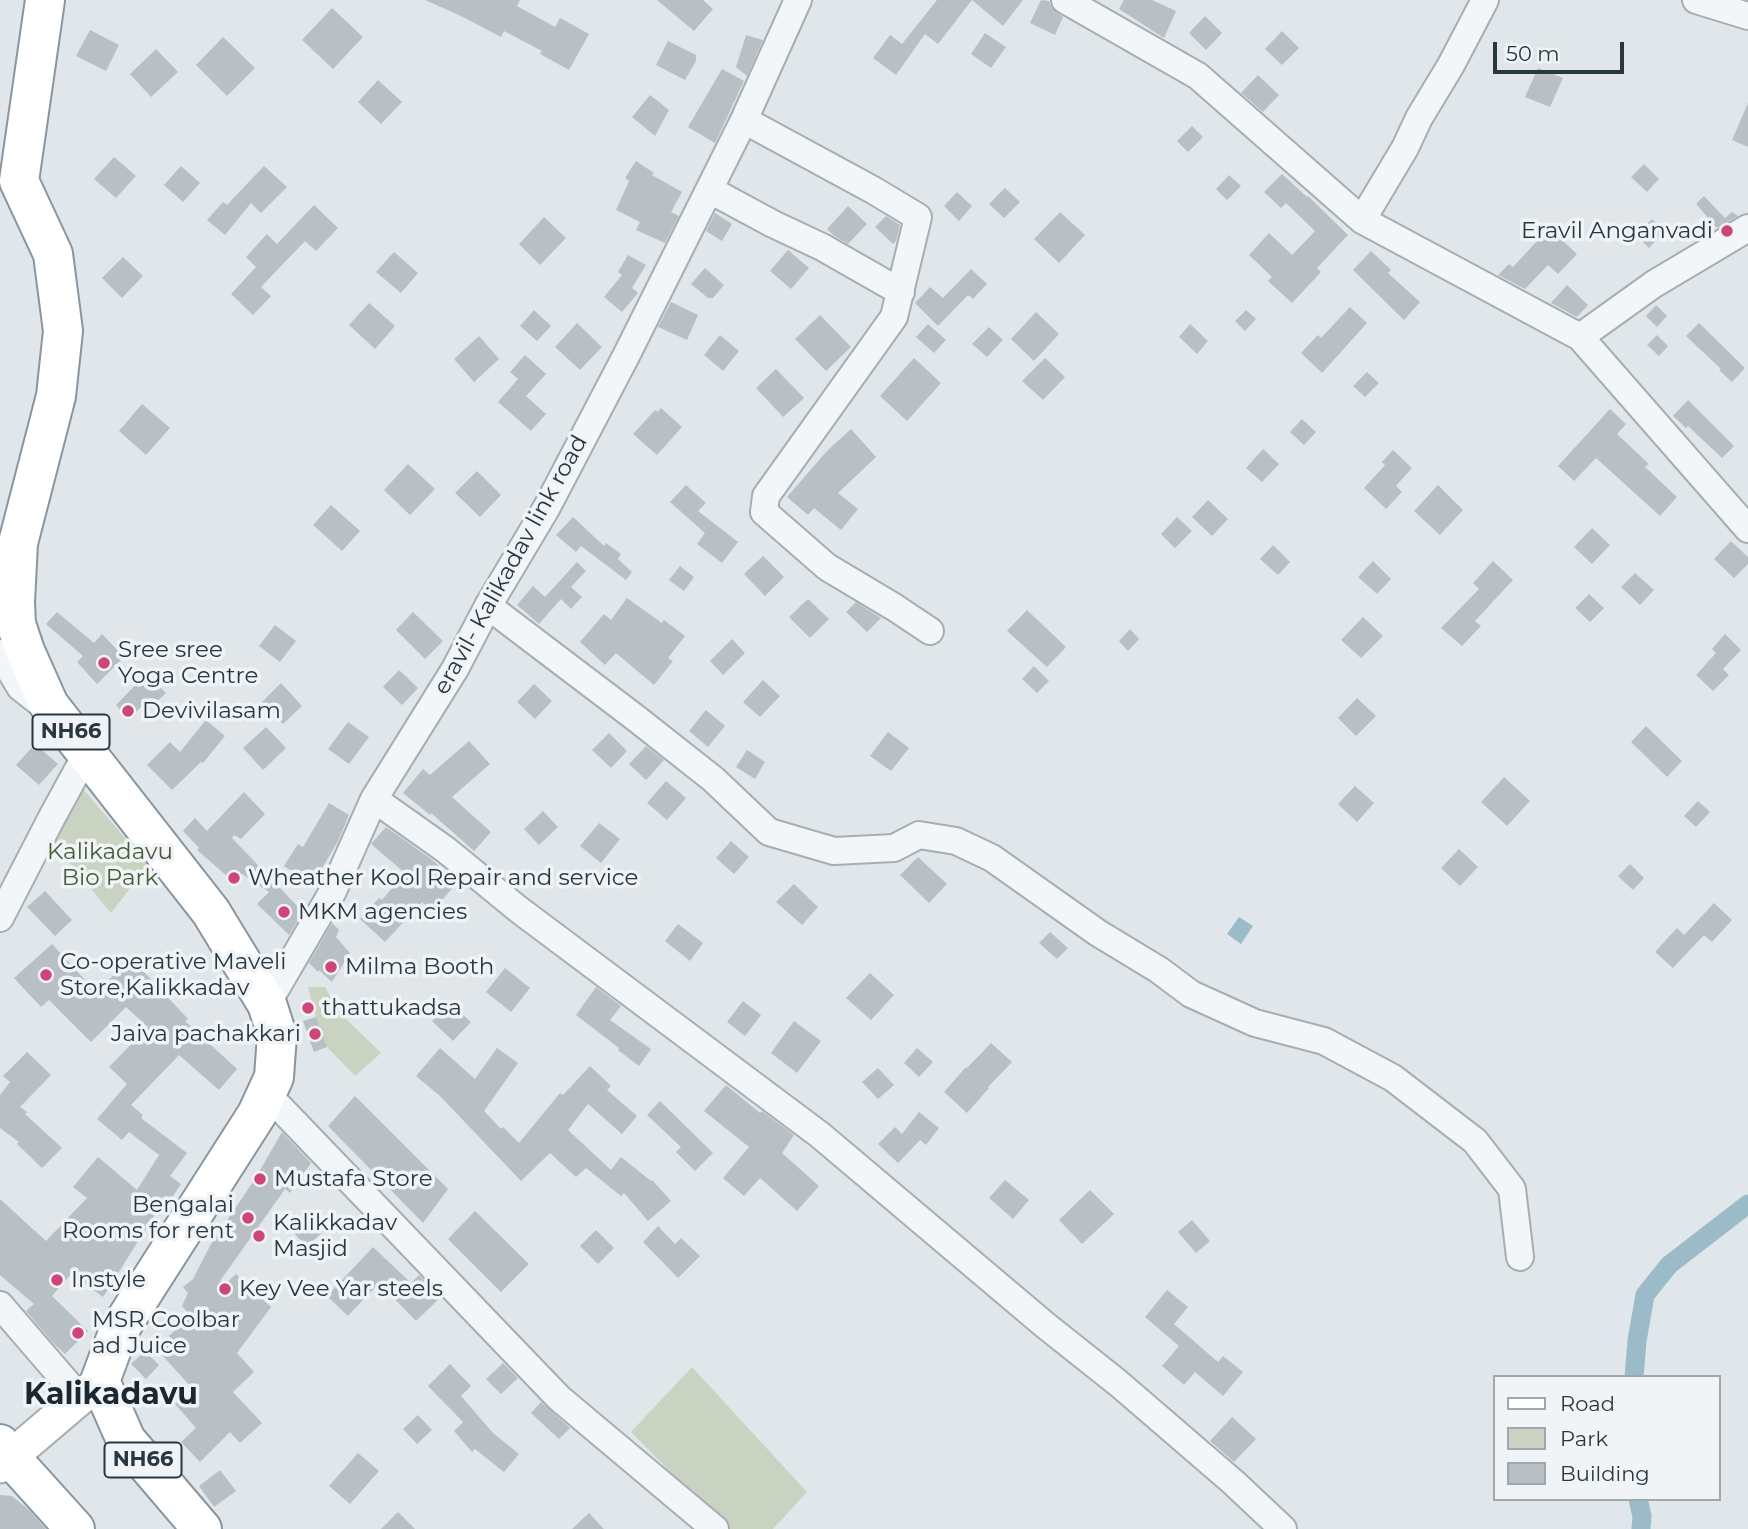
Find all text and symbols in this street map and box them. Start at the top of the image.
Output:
scale bar [1496,28,1627,72]
text: 50 m [1506,41,1560,66]
place label: Eravil Anganvadi [1521,217,1713,245]
marker: Eravil Anganvadi [1719,223,1735,239]
street label: eravil- Kalikadav link road [428,431,594,699]
place label: Sree sree Yoga Centre [118,636,258,690]
marker: Sree sree Yoga Centre [96,655,112,671]
place label: Devivilasam [142,697,281,725]
marker: Devivilasam [120,703,136,719]
road number: NH66 [32,714,110,750]
park label: Kalikadavu Bio Park [47,838,173,892]
place label: Wheather Kool Repair and service [248,864,638,892]
marker: Wheather Kool Repair and service [226,870,242,886]
place label: MKM agencies [298,898,467,926]
marker: MKM agencies [276,904,292,920]
place label: Co-operative Maveli Store,Kalikkadav [60,948,286,1002]
place label: Milma Booth [345,953,494,981]
marker: Milma Booth [323,959,339,975]
marker: Co-operative Maveli Store,Kalikkadav [38,967,54,983]
place label: thattukadsa [322,994,462,1022]
marker: thattukadsa [300,1000,316,1016]
place label: Jaiva pachakkari [111,1020,301,1048]
marker: Jaiva pachakkari [307,1026,323,1042]
place label: Mustafa Store [274,1165,433,1193]
marker: Mustafa Store [252,1171,268,1187]
place label: Bengalai Rooms for rent [62,1191,234,1245]
place label: Kalikkadav Masjid [273,1209,397,1263]
marker: Bengalai Rooms for rent [240,1210,256,1226]
marker: Kalikkadav Masjid [251,1228,267,1244]
place label: Instyle [71,1266,146,1294]
marker: Instyle [49,1272,65,1288]
place label: Key Vee Yar steels [239,1275,443,1303]
marker: Key Vee Yar steels [217,1281,233,1297]
place label: MSR Coolbar ad Juice [92,1306,240,1360]
marker: MSR Coolbar ad Juice [70,1325,86,1341]
legend [1492,1375,1720,1501]
district label: Kalikadavu [24,1377,198,1413]
text: Road [1560,1391,1615,1416]
text: Park [1560,1426,1608,1451]
road number: NH66 [104,1442,182,1478]
text: Building [1560,1461,1650,1486]

